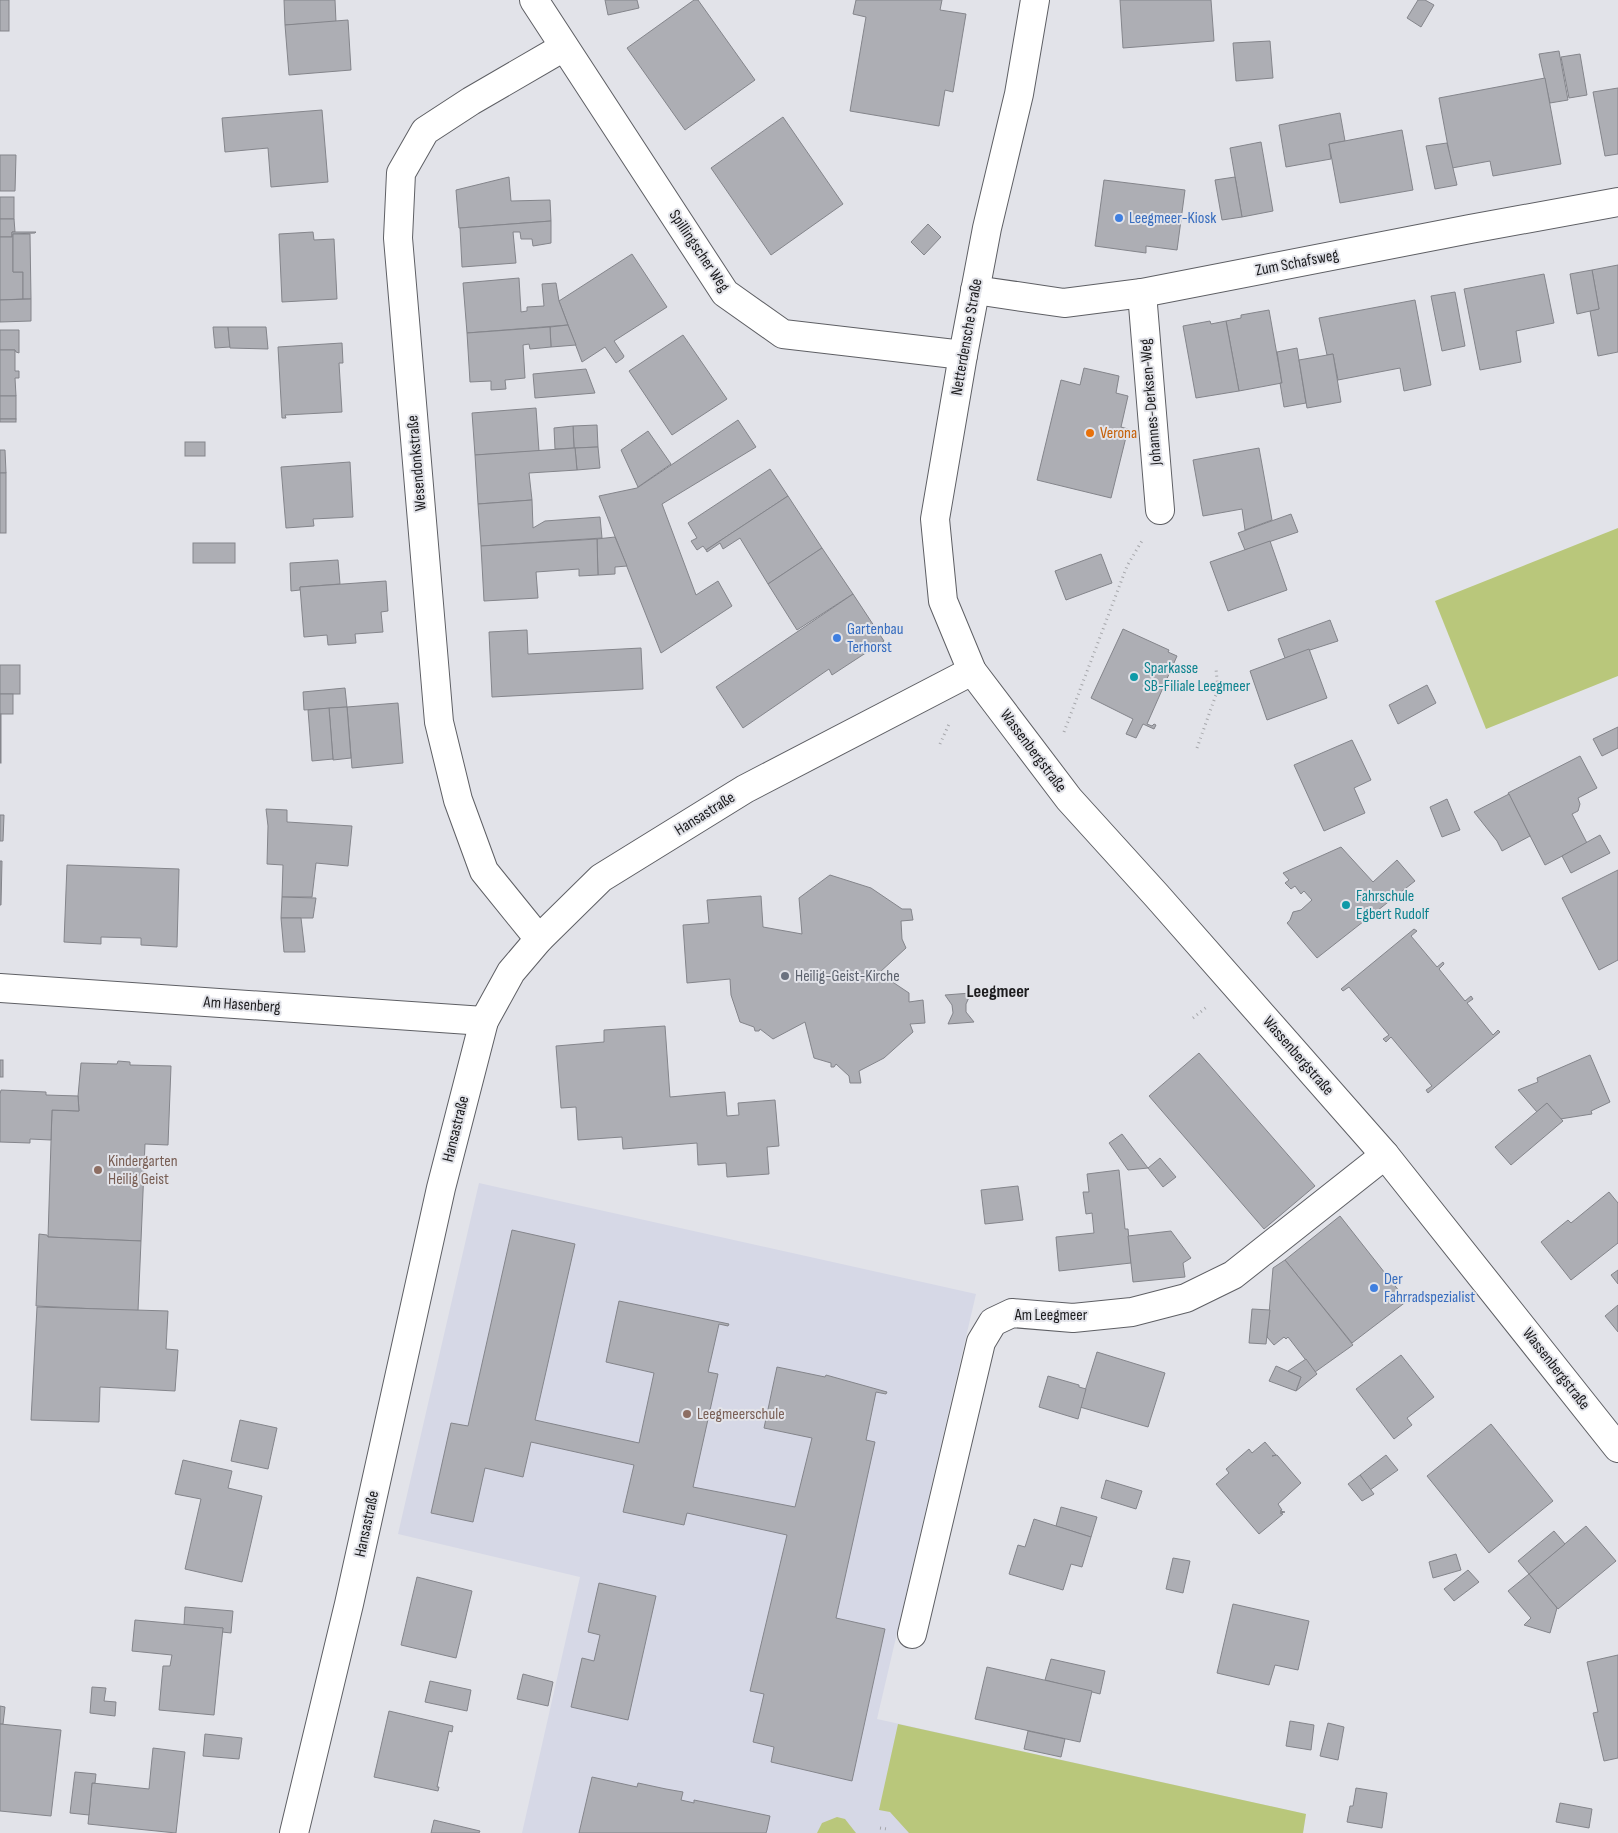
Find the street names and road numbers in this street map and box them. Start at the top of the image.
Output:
street label: Spillingscher Weg [665,207,733,295]
street label: Zum Schafsweg [1254,246,1340,280]
street label: Netterdensche Straße [947,277,987,397]
street label: Johannes-Derksen-Weg [1136,338,1166,467]
street label: Wesendonkstraße [403,414,431,512]
street label: Wassenbergstraße [996,706,1070,796]
street label: Hansastraße [671,788,739,840]
street label: Am Hasenberg [202,993,281,1017]
street label: Wassenbergstraße [1258,1013,1338,1099]
street label: Hansastraße [439,1094,473,1164]
street label: Am Leegmeer [1014,1306,1088,1325]
street label: Wassenbergstraße [1518,1324,1594,1414]
street label: Hansastraße [351,1489,383,1559]

